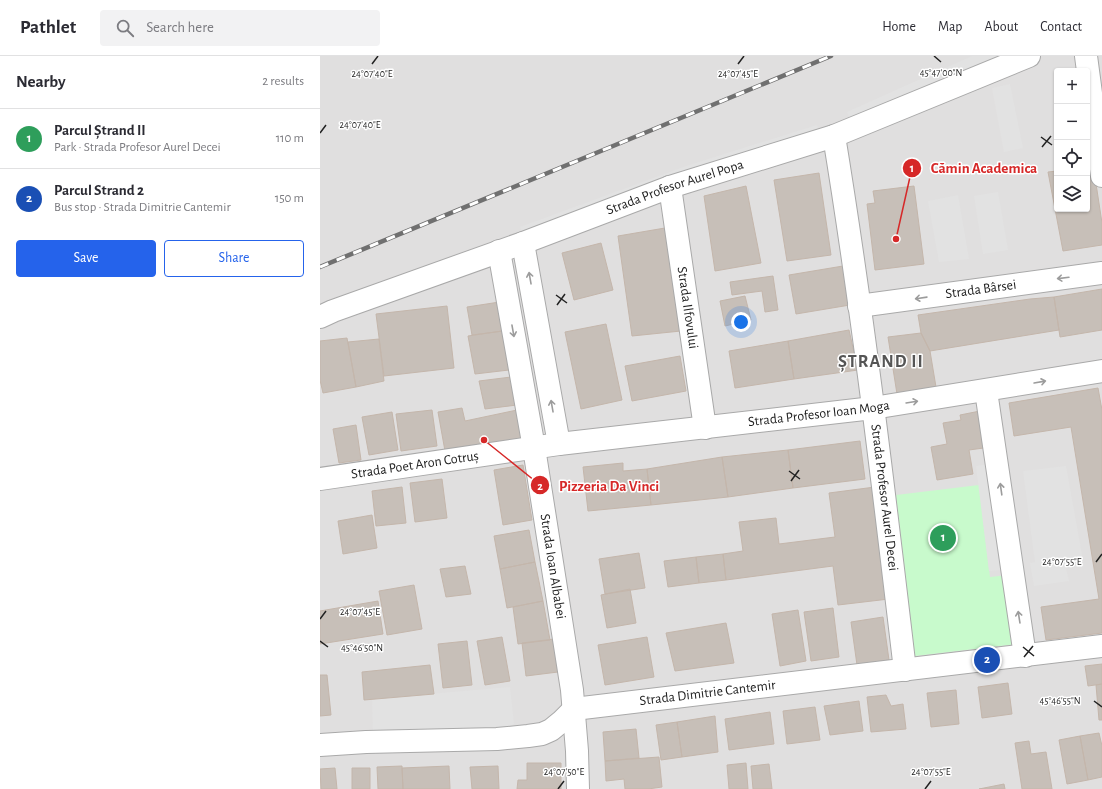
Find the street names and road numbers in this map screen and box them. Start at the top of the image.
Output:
street label: Strada Profesor Aurel Popa [604,157,746,218]
street label: Strada Ilfovului [675,266,700,350]
street label: Strada Bârsei [945,278,1017,301]
street label: Strada Profesor Ioan Moga [747,398,891,429]
street label: Strada Profesor Aurel Decei [868,423,900,572]
street label: Strada Poet Aron Cotruș [350,449,480,481]
street label: Strada Ioan Albabei [537,513,568,620]
street label: Strada Dimitrie Cantemir [639,678,777,708]

